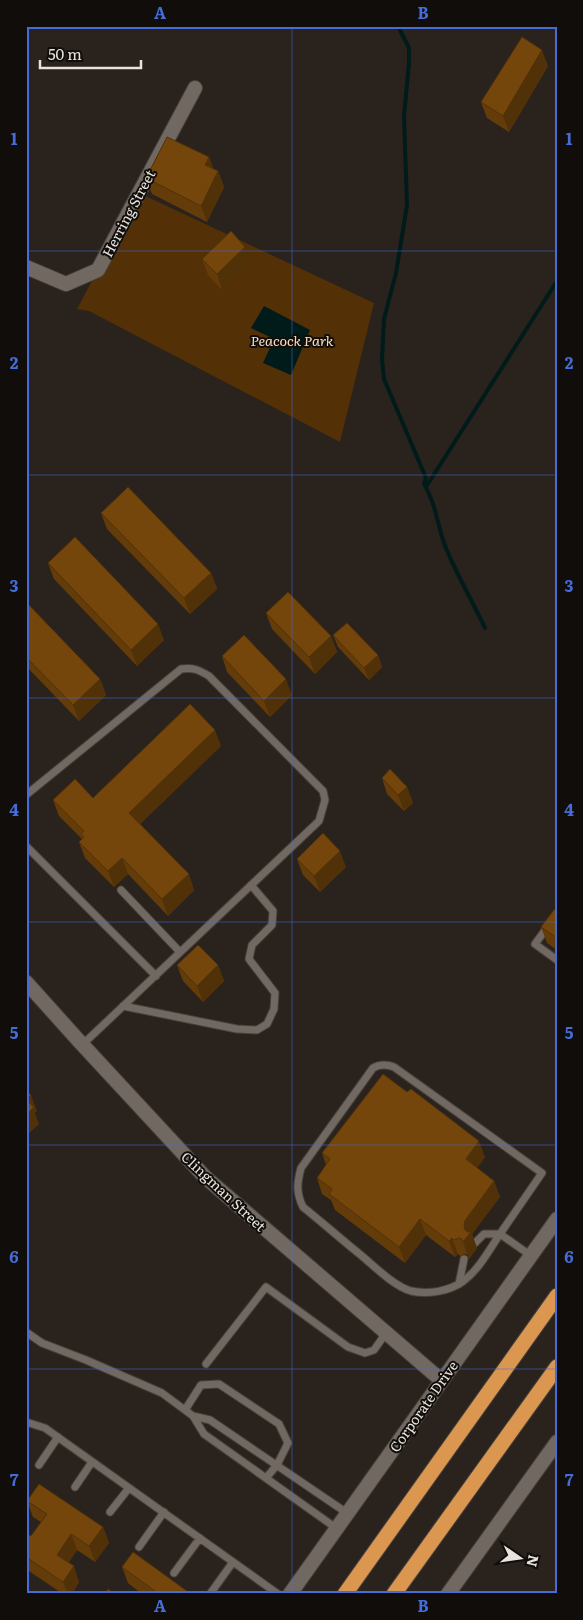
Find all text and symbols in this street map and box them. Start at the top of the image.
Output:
text: A [154,0,166,24]
text: B [417,0,429,24]
scale bar [40,38,141,70]
text: 50 m [48,42,82,65]
text: 1 [11,126,18,150]
text: 1 [566,126,573,150]
street label: Herring Street [97,165,160,260]
park label: Peacock Park [250,330,334,350]
text: 2 [10,350,19,374]
text: 2 [565,350,574,374]
text: 3 [10,573,19,597]
text: 3 [565,573,574,597]
text: 4 [9,797,19,821]
text: 4 [564,797,574,821]
text: 5 [10,1020,19,1044]
text: 5 [565,1020,574,1044]
street label: Clingman Street [177,1146,271,1236]
text: 6 [9,1244,19,1268]
text: 6 [564,1244,574,1268]
street label: Corporate Drive [384,1356,462,1456]
text: 7 [10,1467,19,1491]
text: 7 [565,1467,574,1491]
north arrow [496,1532,546,1582]
text: N [523,1553,545,1569]
text: A [154,1593,166,1617]
text: B [417,1593,429,1617]

